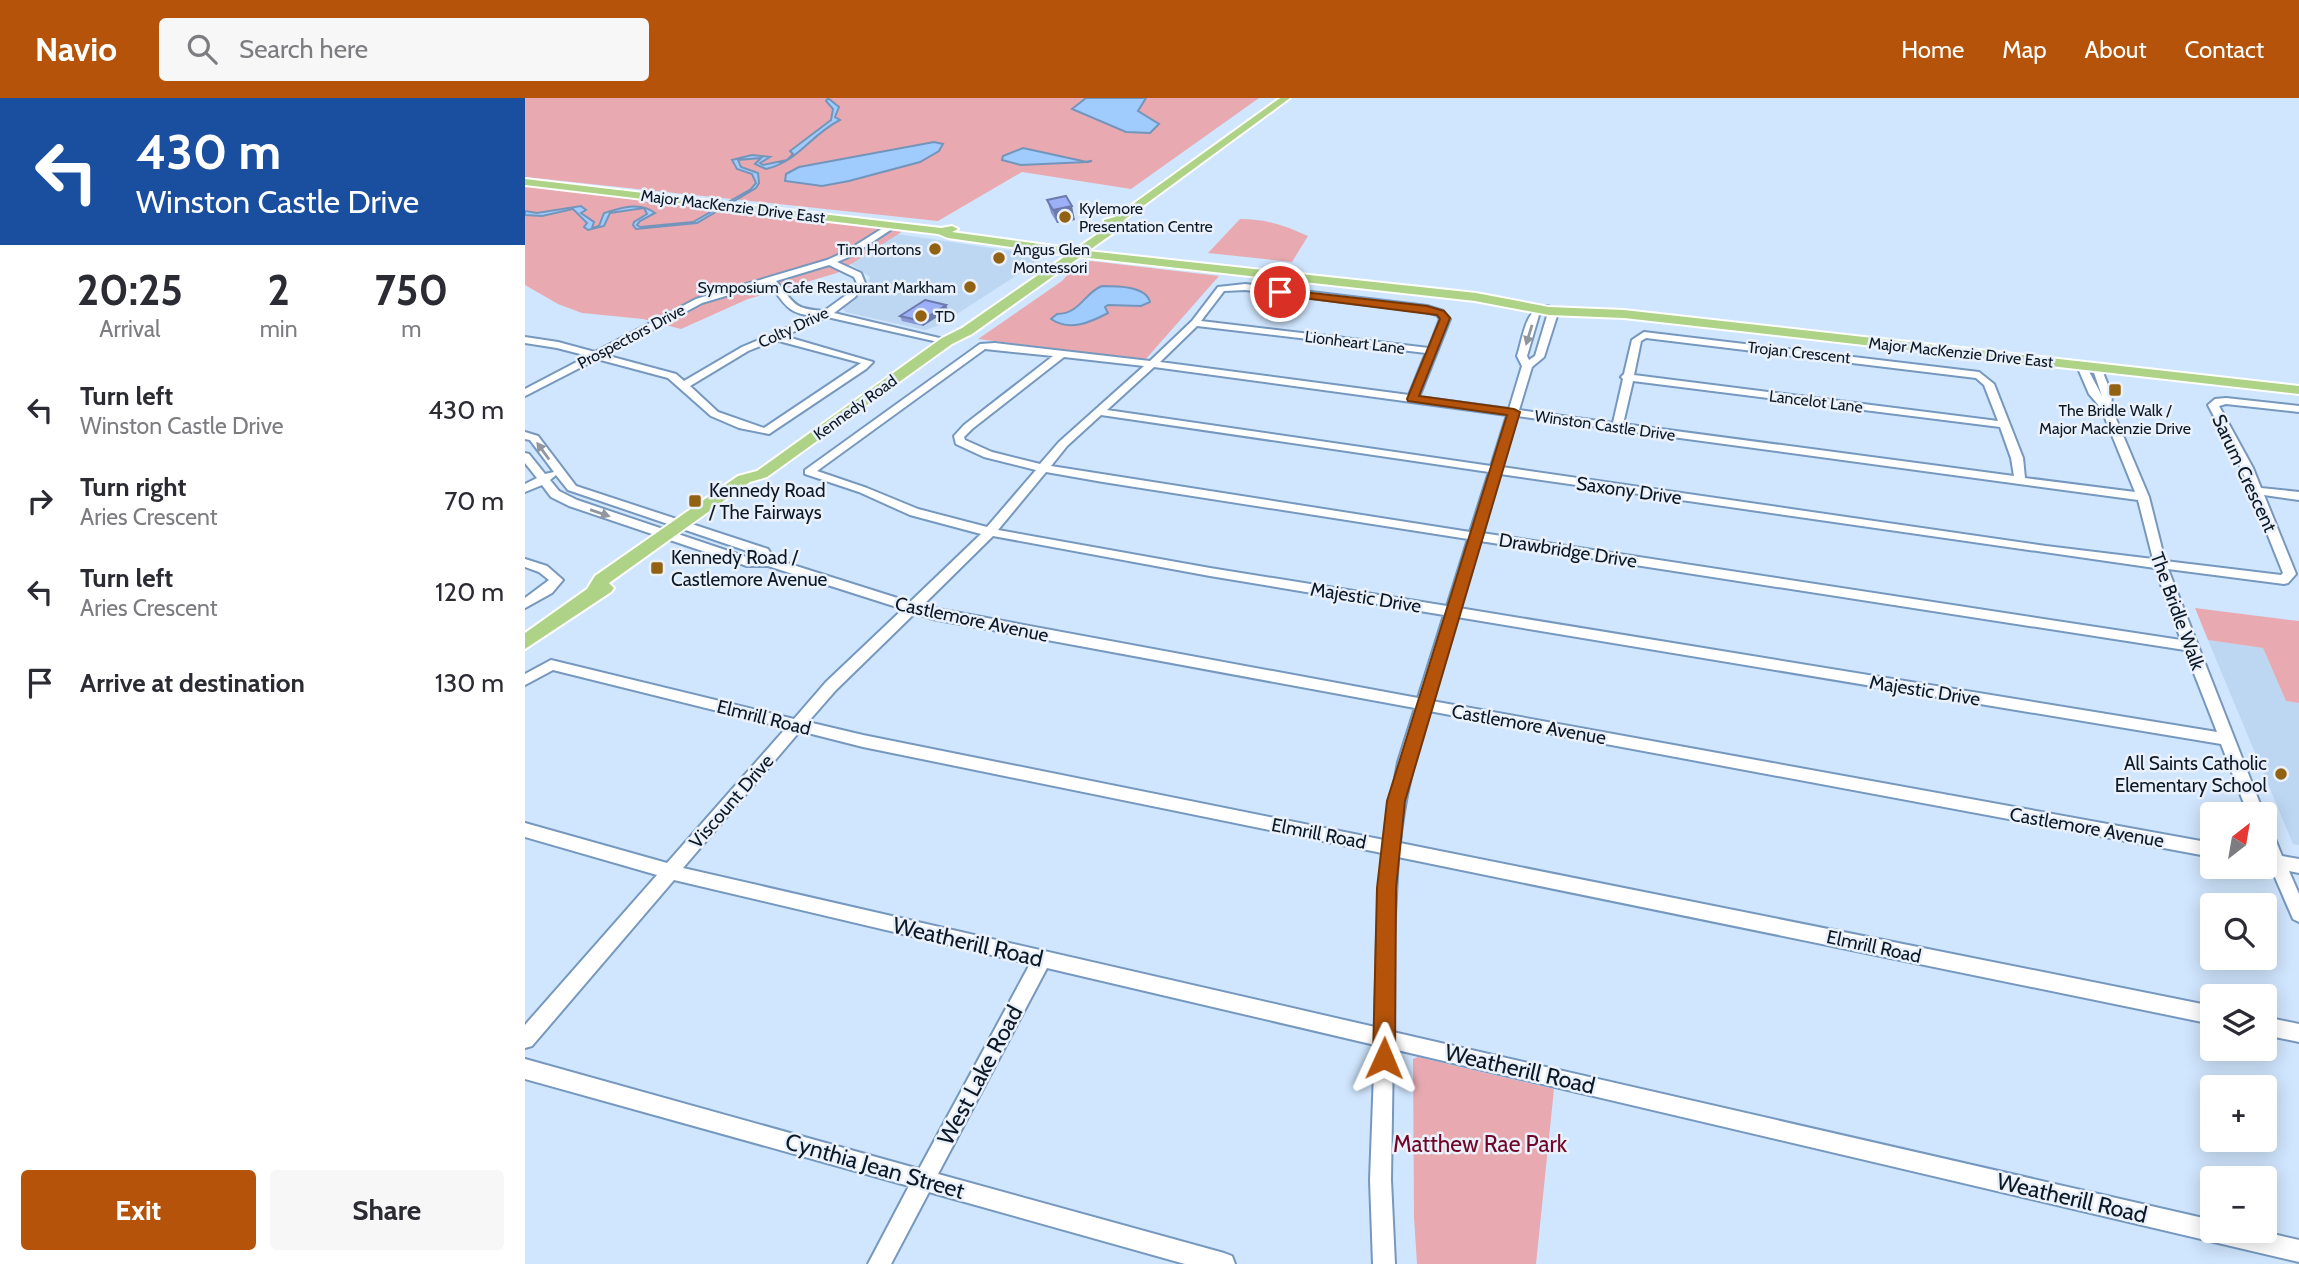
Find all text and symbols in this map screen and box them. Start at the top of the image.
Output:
search box [159,18,649,81]
text: Navio [35,29,117,69]
icon: search [183,30,221,68]
text: Search here [239,33,368,65]
text: Home [1901,35,1964,64]
text: Map [2002,35,2047,64]
text: About [2085,35,2147,64]
text: Contact [2185,35,2264,64]
text: 430 m [136,122,281,181]
icon: left [21,126,112,217]
text: Winston Castle Drive [136,182,419,221]
street label: Major MacKenzie Drive East [640,186,827,227]
place label: Kylemore Presentation Centre [1079,199,1213,236]
marker: Kylemore Presentation Centre [1057,209,1073,225]
place label: Tim Hortons [837,240,921,259]
place label: Angus Glen Montessori [1013,240,1090,277]
marker: Tim Hortons [927,241,943,257]
marker: Angus Glen Montessori [991,250,1007,266]
pin [1250,262,1310,322]
text: 20:25 [77,264,183,316]
text: 2 [268,264,290,316]
text: 750 [374,264,448,316]
icon: arrive [1261,273,1299,311]
place label: Symposium Cafe Restaurant Markham [697,278,956,297]
marker: Symposium Cafe Restaurant Markham [962,279,978,295]
street label: Prospectors Drive [574,300,688,373]
street label: Colty Drive [755,303,831,352]
place label: TD [935,307,955,326]
marker: TD [913,308,929,324]
text: Arrival [99,315,160,343]
text: min [260,315,298,343]
text: m [401,315,421,343]
one-way arrow [1523,325,1533,346]
street label: Lionheart Lane [1304,327,1406,358]
street label: Major MacKenzie Drive East [1868,333,2055,372]
street label: Trojan Crescent [1747,338,1852,367]
street label: Kennedy Road [810,371,901,444]
text: Turn left [80,380,173,412]
marker: The Bridle Walk / Major Mackenzie Drive [2107,382,2123,398]
street label: Lancelot Lane [1768,386,1864,417]
icon: left [21,391,59,429]
text: 430 m [428,394,504,426]
place label: The Bridle Walk / Major Mackenzie Drive [2039,401,2191,438]
street label: Winston Castle Drive [1533,406,1676,445]
street label: Sarum Crescent [2207,411,2282,536]
text: Winston Castle Drive [80,412,284,440]
one-way arrow [536,442,550,460]
text: Turn right [80,471,186,503]
street label: Saxony Drive [1575,472,1683,509]
place label: Kennedy Road / The Fairways [708,479,825,524]
icon: right [21,482,59,520]
text: 70 m [444,485,504,517]
marker: Kennedy Road / The Fairways [687,493,703,509]
text: Aries Crescent [80,503,218,531]
one-way arrow [590,508,611,519]
street label: Drawbridge Drive [1497,528,1639,573]
place label: Kennedy Road / Castlemore Avenue [671,546,828,591]
street label: The Bridle Walk [2146,549,2210,674]
marker: Kennedy Road / Castlemore Avenue [649,560,665,576]
text: Turn left [80,562,173,594]
icon: left [21,573,59,611]
text: 120 m [435,576,504,608]
street label: Majestic Drive [1309,577,1423,618]
street label: Castlemore Avenue [893,592,1051,647]
text: Aries Crescent [80,594,218,622]
icon: arrive [21,664,59,702]
text: Arrive at destination [80,667,305,699]
text: 130 m [435,667,504,699]
street label: Majestic Drive [1868,670,1982,711]
street label: Elmrill Road [714,695,813,740]
street label: Castlemore Avenue [1450,700,1608,749]
street label: Viscount Drive [684,749,779,853]
place label: All Saints Catholic Elementary School [2115,752,2268,797]
marker: All Saints Catholic Elementary School [2273,766,2289,782]
north arrow [2200,802,2277,878]
map controls [2200,802,2277,1243]
street label: Castlemore Avenue [2008,803,2166,852]
street label: Elmrill Road [1270,813,1368,854]
button: search [2200,893,2277,970]
street label: Weatherill Road [890,911,1046,973]
street label: Elmrill Road [1824,925,1923,968]
button: layers [2200,984,2277,1061]
street label: West Lake Road [931,1000,1029,1150]
position arrow [1347,1021,1421,1095]
street label: Weatherill Road [1442,1038,1598,1100]
button: + [2200,1075,2277,1152]
street label: Cynthia Jean Street [782,1127,968,1205]
park label: Matthew Rae Park [1393,1130,1568,1158]
button: − [2200,1166,2277,1243]
street label: Weatherill Road [1994,1167,2150,1229]
button: Exit [21,1170,256,1250]
button: Share [270,1170,504,1250]

